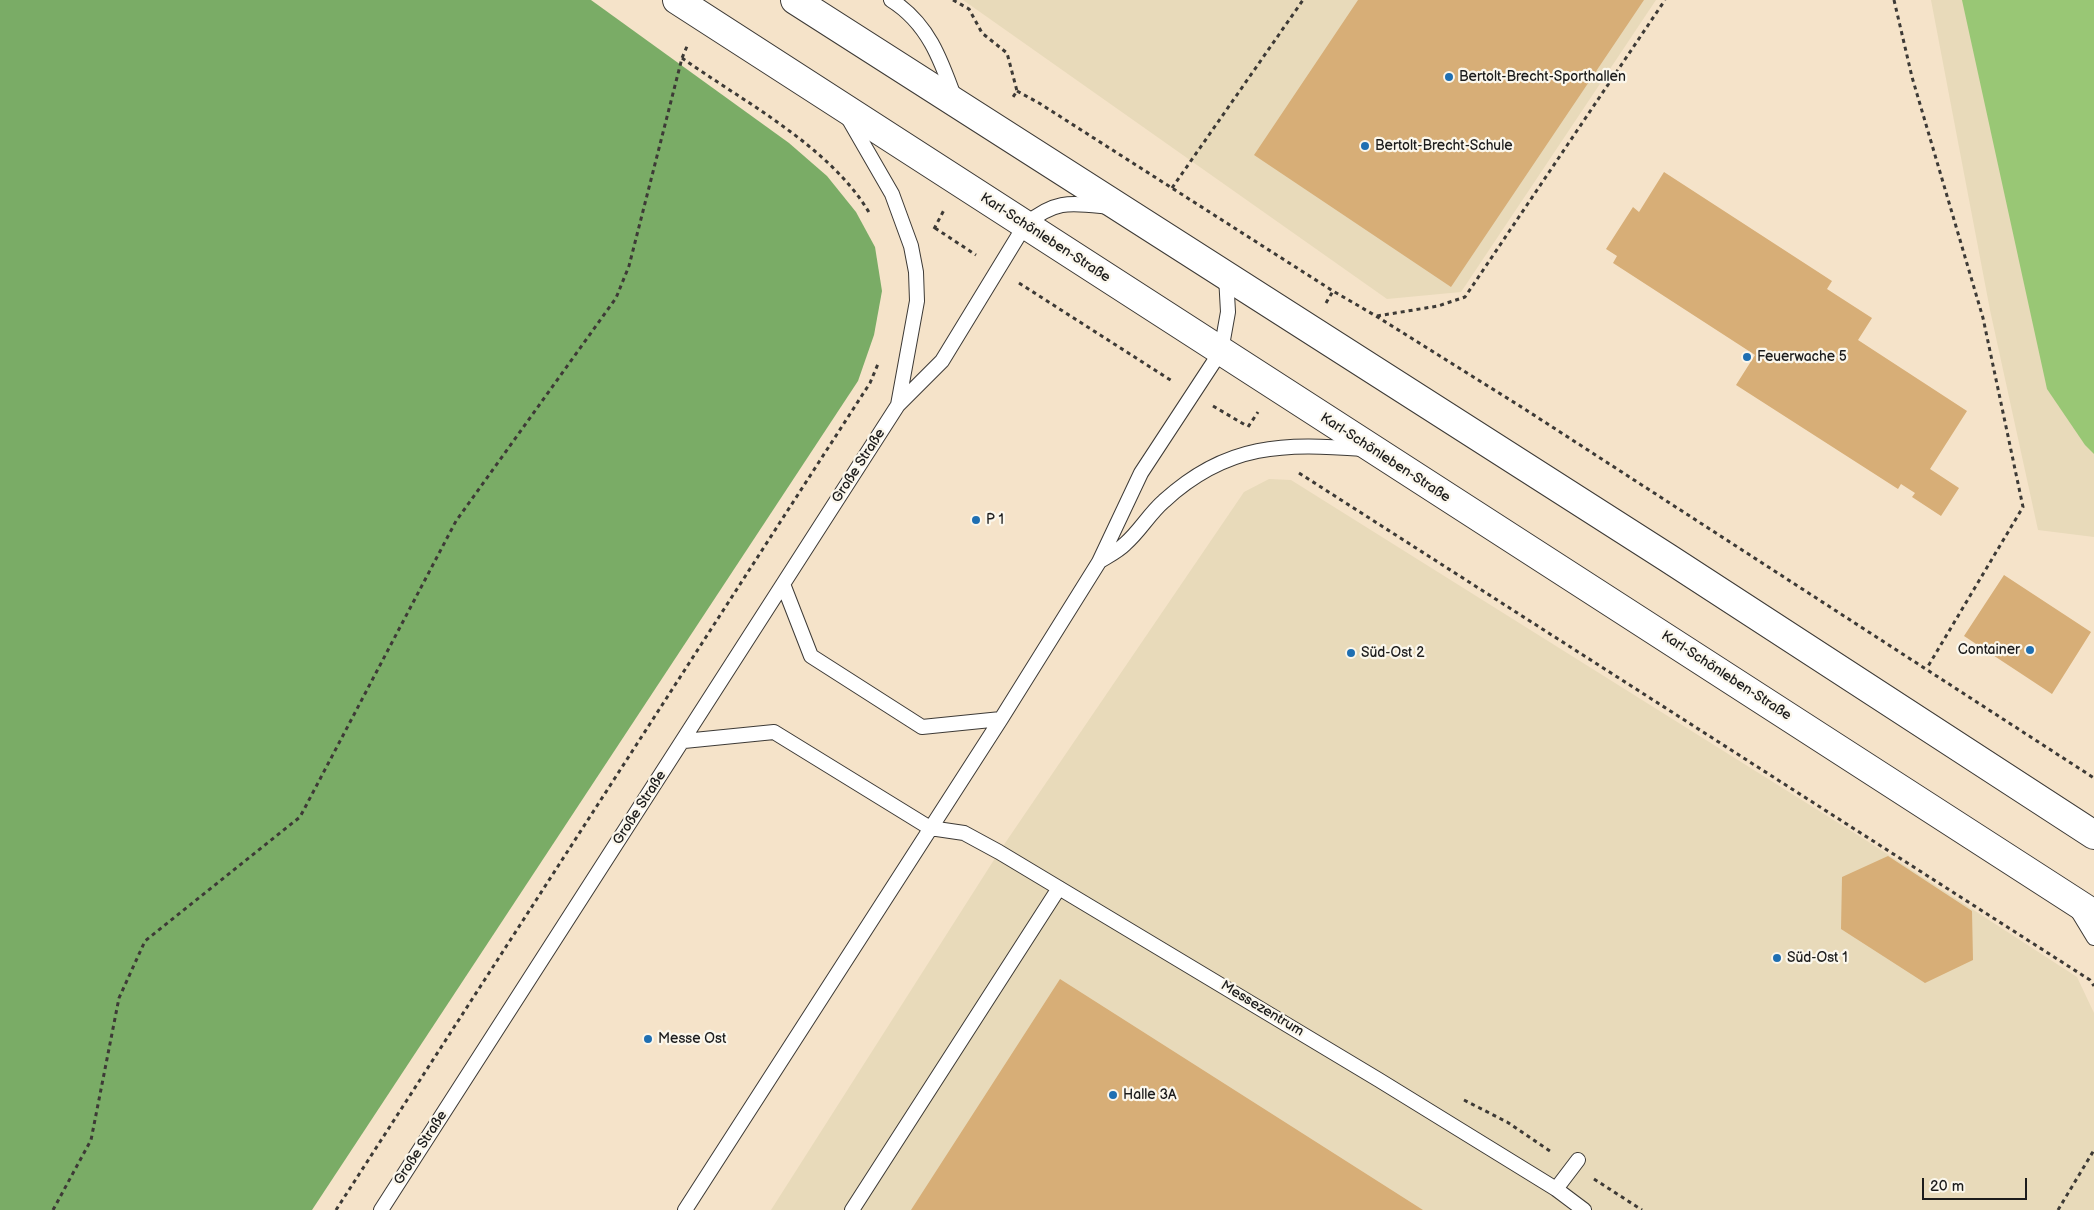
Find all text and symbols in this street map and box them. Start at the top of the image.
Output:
place label: Bertolt-Brecht-Sporthallen [1459,69,1626,85]
marker: Bertolt-Brecht-Sporthallen [1443,71,1455,83]
place label: Bertolt-Brecht-Schule [1375,138,1512,154]
marker: Bertolt-Brecht-Schule [1359,140,1371,152]
street label: Karl-Schönleben-Straße [977,190,1113,286]
place label: Feuerwache 5 [1757,349,1847,365]
marker: Feuerwache 5 [1741,351,1753,363]
street label: Karl-Schönleben-Straße [1317,410,1453,506]
street label: Große Straße [829,426,889,506]
place label: P 1 [986,512,1004,528]
marker: P 1 [970,514,982,526]
street label: Karl-Schönleben-Straße [1658,628,1794,724]
place label: Container [1958,642,2020,658]
marker: Container [2024,644,2036,656]
place label: Süd-Ost 2 [1361,645,1424,661]
marker: Süd-Ost 2 [1345,647,1357,659]
street label: Große Straße [610,768,670,848]
place label: Süd-Ost 1 [1787,950,1848,966]
marker: Süd-Ost 1 [1771,952,1783,964]
street label: Messezentrum [1217,978,1307,1040]
place label: Messe Ost [658,1031,726,1047]
marker: Messe Ost [642,1033,654,1045]
place label: Halle 3A [1123,1087,1177,1103]
marker: Halle 3A [1107,1089,1119,1101]
street label: Große Straße [391,1108,451,1188]
scale bar [1924,1168,2029,1200]
text: 20 m [1930,1177,1964,1196]

